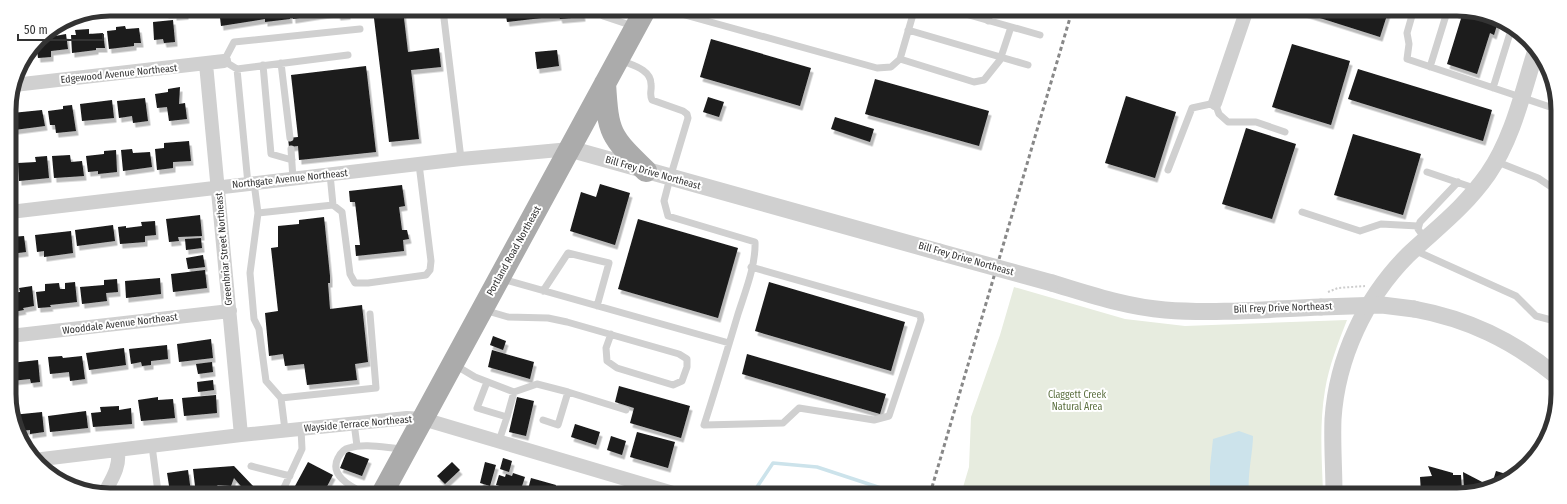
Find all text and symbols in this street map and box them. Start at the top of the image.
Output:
scale bar [18,16,103,42]
text: 50 m [24,23,48,37]
street label: Edgewood Avenue Northeast [60,62,179,86]
street label: Bill Frey Drive Northeast [604,154,703,193]
street label: Northgate Avenue Northeast [232,167,349,191]
street label: Greenbriar Street Northeast [213,191,235,306]
street label: Portland Road Northeast [484,203,544,298]
street label: Bill Frey Drive Northeast [917,240,1016,279]
street label: Bill Frey Drive Northeast [1233,300,1333,316]
street label: Wooddale Avenue Northeast [62,311,179,337]
park label: Claggett Creek Natural Area [1048,389,1106,413]
street label: Wayside Terrace Northeast [304,413,413,435]

